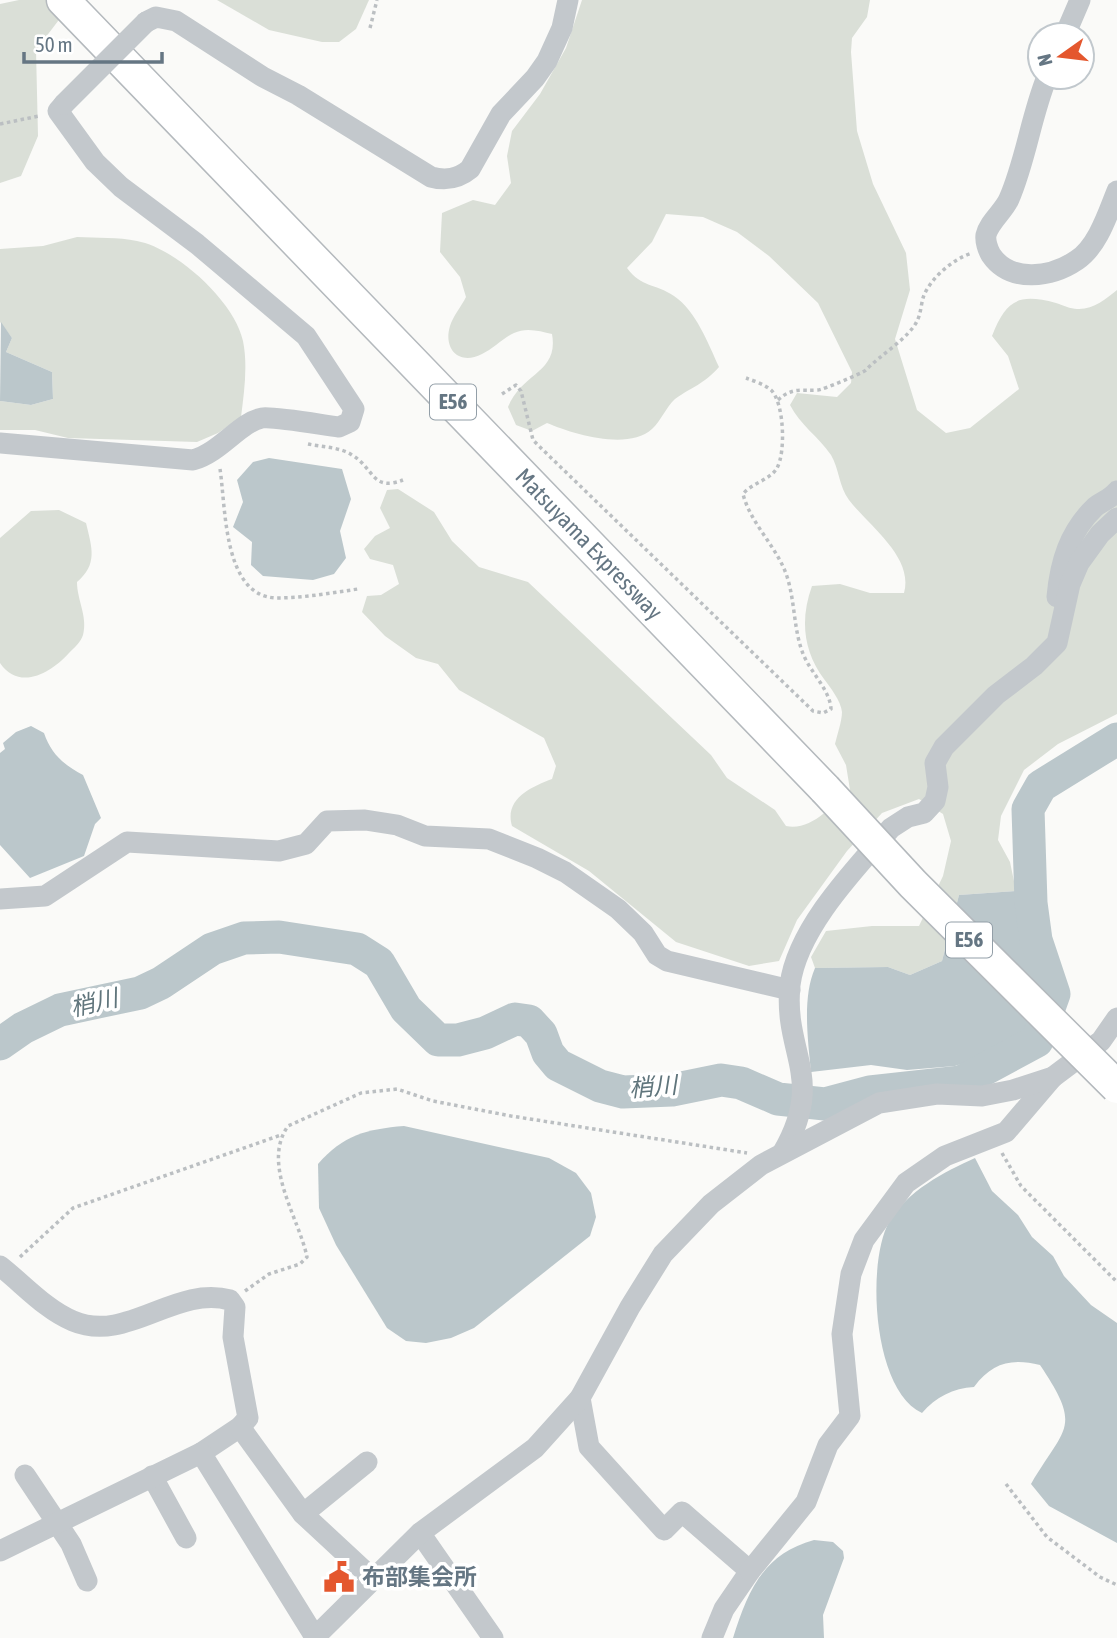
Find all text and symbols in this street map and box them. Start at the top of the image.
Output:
scale bar [24,21,163,65]
north arrow [1026,21,1096,91]
text: 50 m [35,32,73,56]
text: N [1032,52,1057,68]
road number: E56 [430,384,476,420]
street label: Matsuyama Expressway [510,463,668,625]
road number: E56 [946,922,992,958]
water label: 梢川 [67,983,123,1021]
water label: 梢川 [628,1071,681,1102]
public building icon: 布部集会所 [322,1560,356,1594]
place label: 布部集会所 [362,1564,477,1590]

